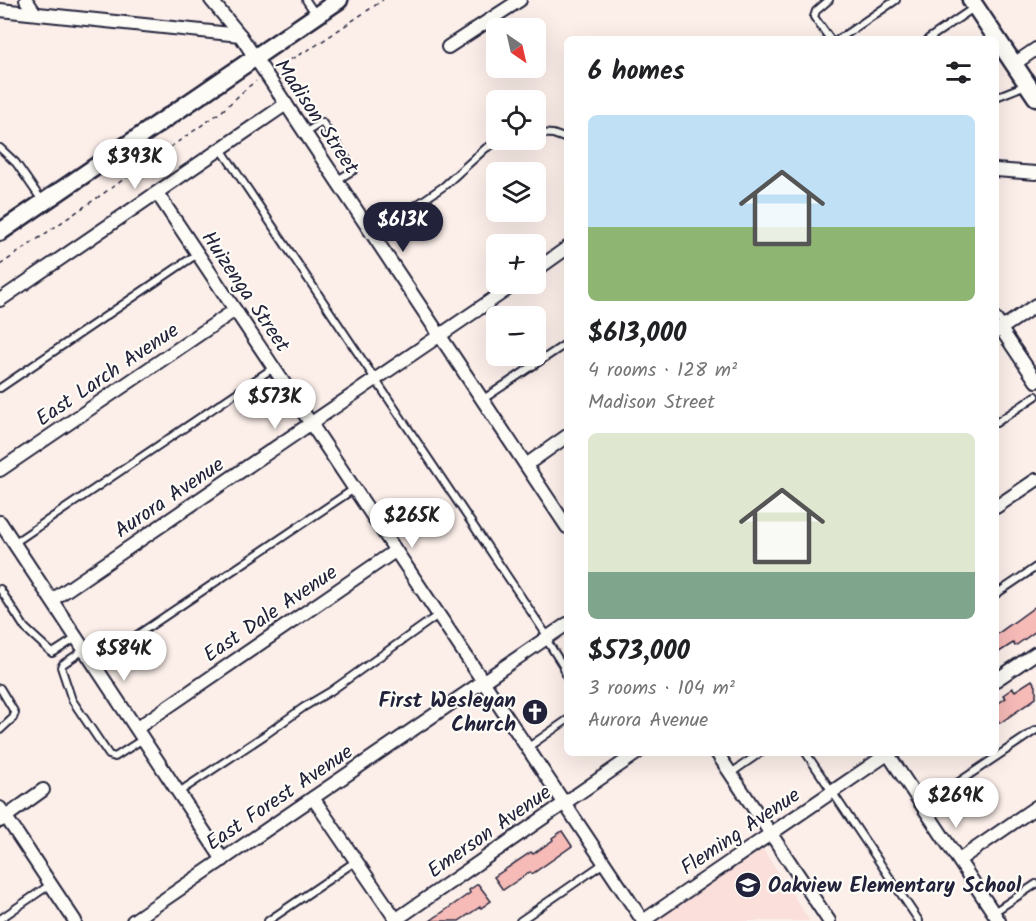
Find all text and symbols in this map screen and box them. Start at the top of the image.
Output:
north arrow [486,18,546,78]
map controls [486,18,546,366]
text: 6 homes [588,51,685,93]
street label: Madison Street [265,52,367,182]
icon: filters [942,56,975,89]
button: locate [486,90,546,150]
pin: $393K [93,139,177,190]
text: $393K [107,142,163,174]
icon: home [728,154,836,262]
button: layers [486,162,546,222]
pin: $613K [361,202,445,253]
text: $613K [377,205,429,237]
street label: Huizenga Street [192,224,298,360]
button: + [486,234,546,294]
button: − [486,306,546,366]
text: $613,000 [588,313,686,355]
street label: East Larch Avenue [29,315,187,436]
text: 4 rooms · 128 m² [588,355,737,387]
pin: $573K [233,379,317,430]
text: $573K [248,382,302,414]
text: Madison Street [588,387,715,419]
street label: Aurora Avenue [108,449,232,547]
icon: home [728,472,836,580]
pin: $265K [370,498,454,549]
text: $265K [384,501,440,533]
street label: East Dale Avenue [197,557,345,672]
pin: $584K [82,631,166,682]
text: $573,000 [588,631,690,673]
text: $584K [96,634,152,666]
text: 3 rooms · 104 m² [588,673,735,705]
place label: First Wesleyan Church [379,685,516,742]
church icon: First Wesleyan Church [520,697,550,727]
text: Aurora Avenue [588,705,708,737]
street label: East Forest Avenue [199,736,361,860]
street label: Emerson Avenue [421,777,559,887]
pin: $269K [914,778,998,829]
street label: Fleming Avenue [674,779,808,885]
text: $269K [928,781,984,813]
school or university icon: Oakview Elementary School [733,870,763,900]
place label: Oakview Elementary School [768,870,1022,903]

